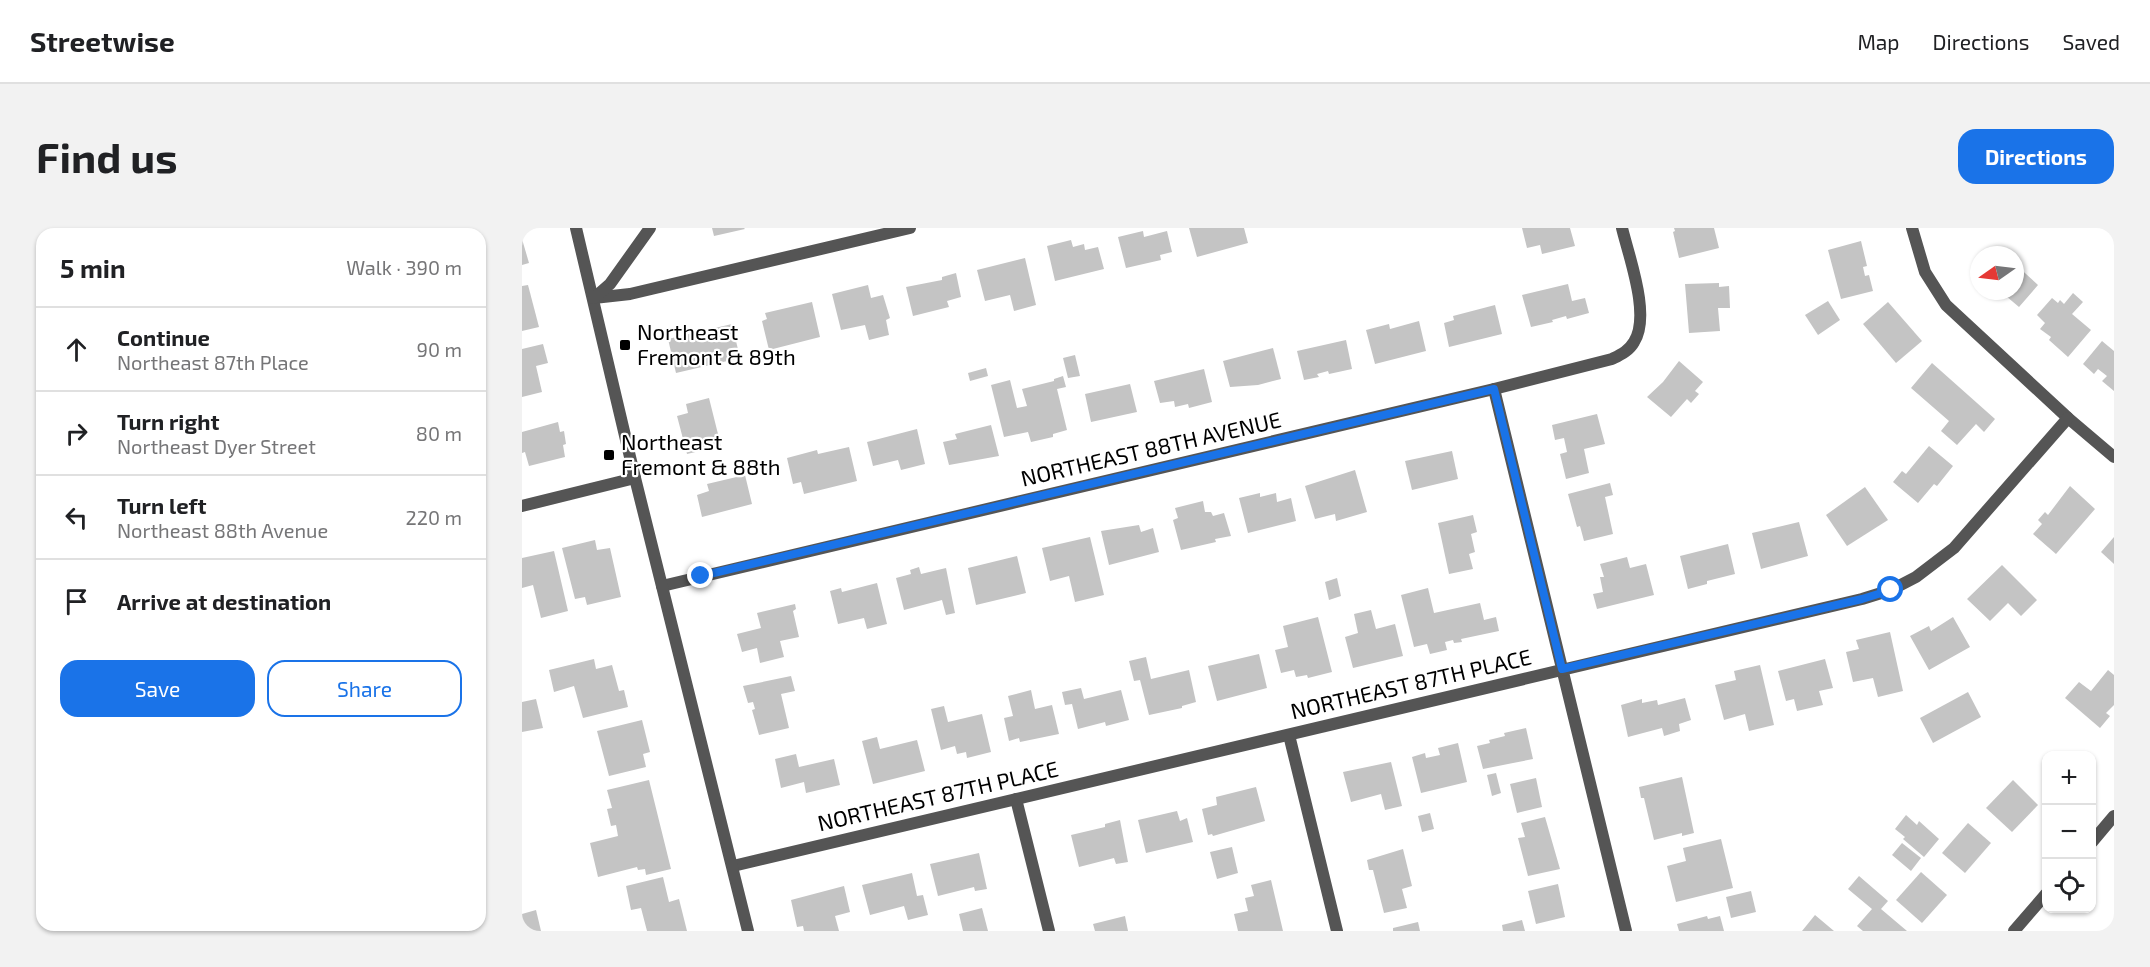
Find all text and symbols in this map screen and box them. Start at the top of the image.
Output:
text: Streetwise [30,24,175,58]
text: Map [1857,29,1900,54]
text: Directions [1933,29,2029,54]
text: Saved [2062,29,2120,54]
button: Directions [1958,129,2114,184]
text: Find us [36,131,178,181]
north arrow [1970,246,2024,300]
text: 5 min [60,252,126,283]
text: Walk · 390 m [346,255,462,279]
place label: Northeast Fremont & 89th [637,318,796,369]
text: Continue [117,324,210,350]
icon: ahead [60,333,93,366]
text: 90 m [417,337,462,361]
marker: Northeast Fremont & 89th [618,338,632,352]
text: Northeast 87th Place [117,350,309,374]
street label: NORTHEAST 88TH AVENUE [1018,405,1283,491]
text: Turn right [117,408,219,434]
icon: right [60,417,93,450]
text: 80 m [416,421,462,445]
place label: Northeast Fremont & 88th [621,428,780,479]
text: Northeast Dyer Street [117,434,316,458]
marker: Northeast Fremont & 88th [602,448,616,462]
text: Turn left [117,492,206,518]
icon: left [60,501,93,534]
text: 220 m [405,505,462,529]
text: Northeast 88th Avenue [117,518,328,542]
route end [687,562,713,588]
route start [1877,576,1903,602]
icon: arrive [60,585,93,618]
text: Arrive at destination [117,588,331,614]
street label: NORTHEAST 87TH PLACE [1288,643,1534,723]
button: Save [60,660,255,717]
button: Share [267,660,462,717]
map controls [2042,751,2096,913]
button: + [2042,751,2096,805]
street label: NORTHEAST 87TH PLACE [815,755,1061,835]
button: − [2042,805,2096,859]
button: locate [2042,859,2096,913]

